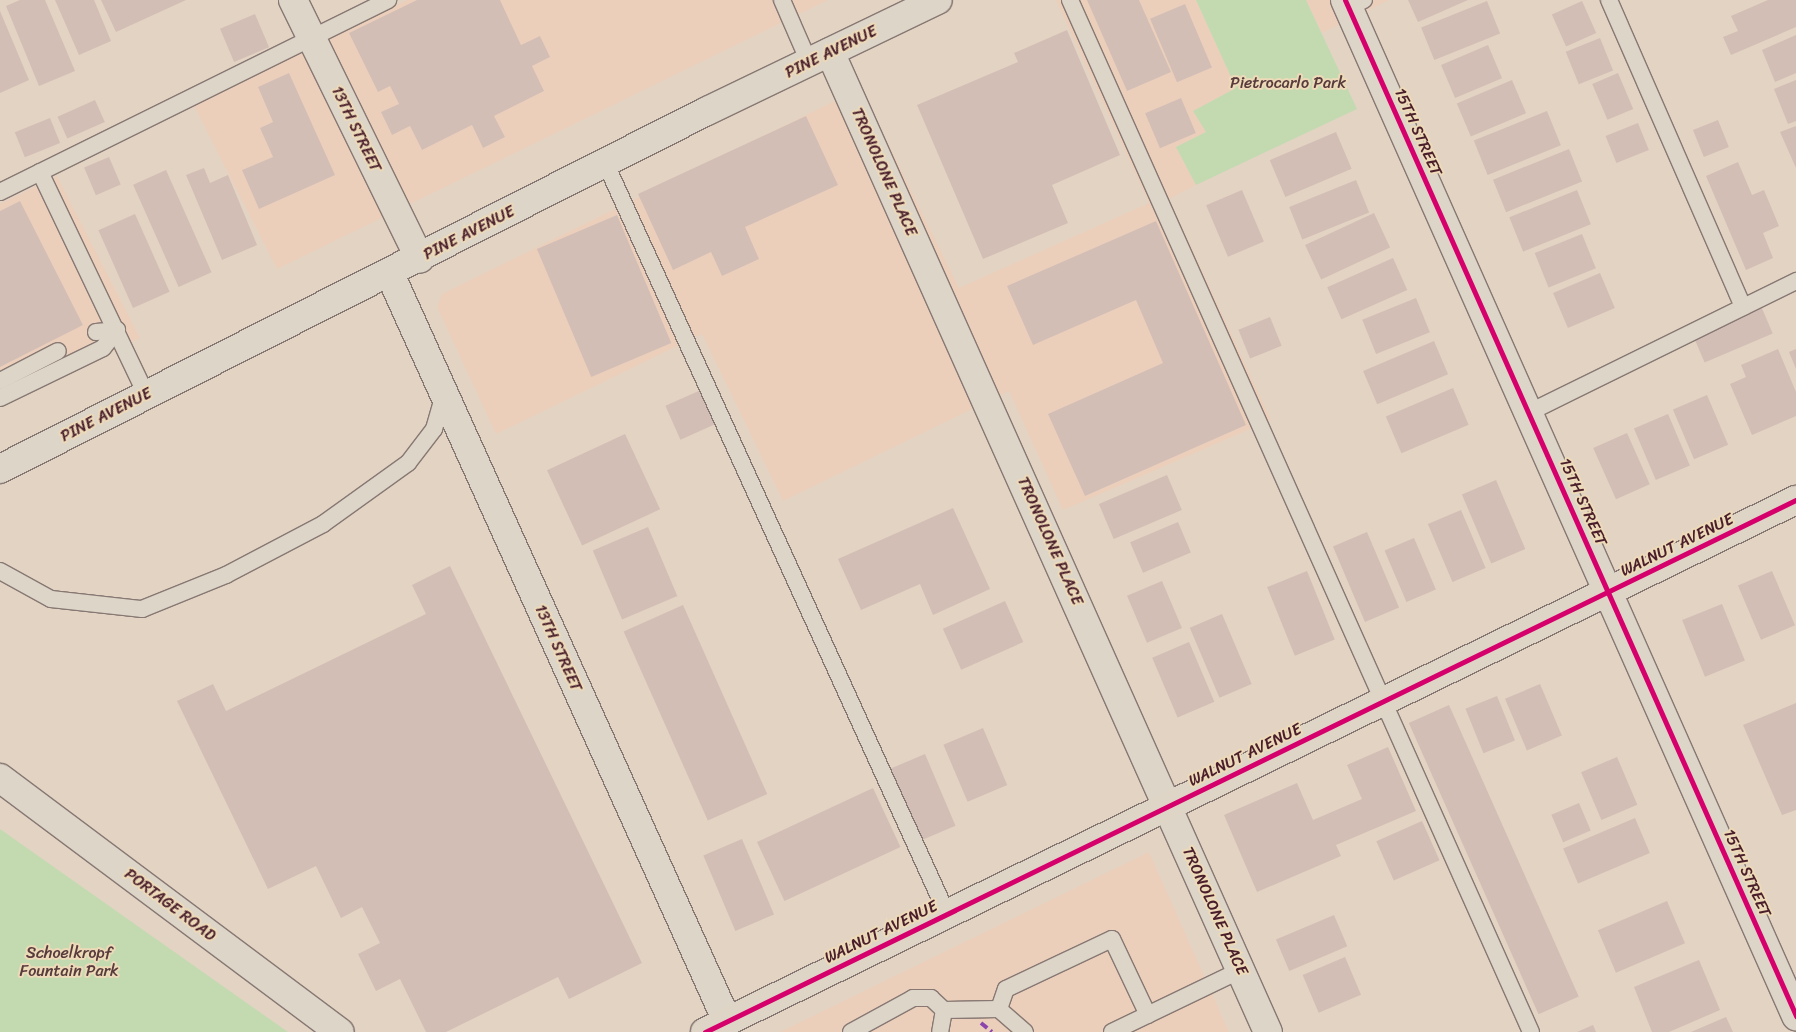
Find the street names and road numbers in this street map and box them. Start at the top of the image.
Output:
street label: PINE AVENUE [782,22,880,82]
street label: 13TH STREET [327,82,385,176]
street label: 15TH STREET [1390,84,1446,180]
street label: TRONOLONE PLACE [847,105,921,239]
street label: PINE AVENUE [420,202,518,264]
street label: PINE AVENUE [57,384,155,446]
street label: 15TH STREET [1555,454,1611,550]
street label: TRONOLONE PLACE [1013,474,1087,608]
street label: WALNUT AVENUE [1618,509,1736,581]
street label: 13TH STREET [530,601,586,695]
street label: WALNUT AVENUE [1186,719,1304,791]
street label: 15TH STREET [1719,825,1775,921]
street label: TRONOLONE PLACE [1178,844,1252,978]
street label: PORTAGE ROAD [121,864,219,946]
street label: WALNUT AVENUE [822,896,940,968]

